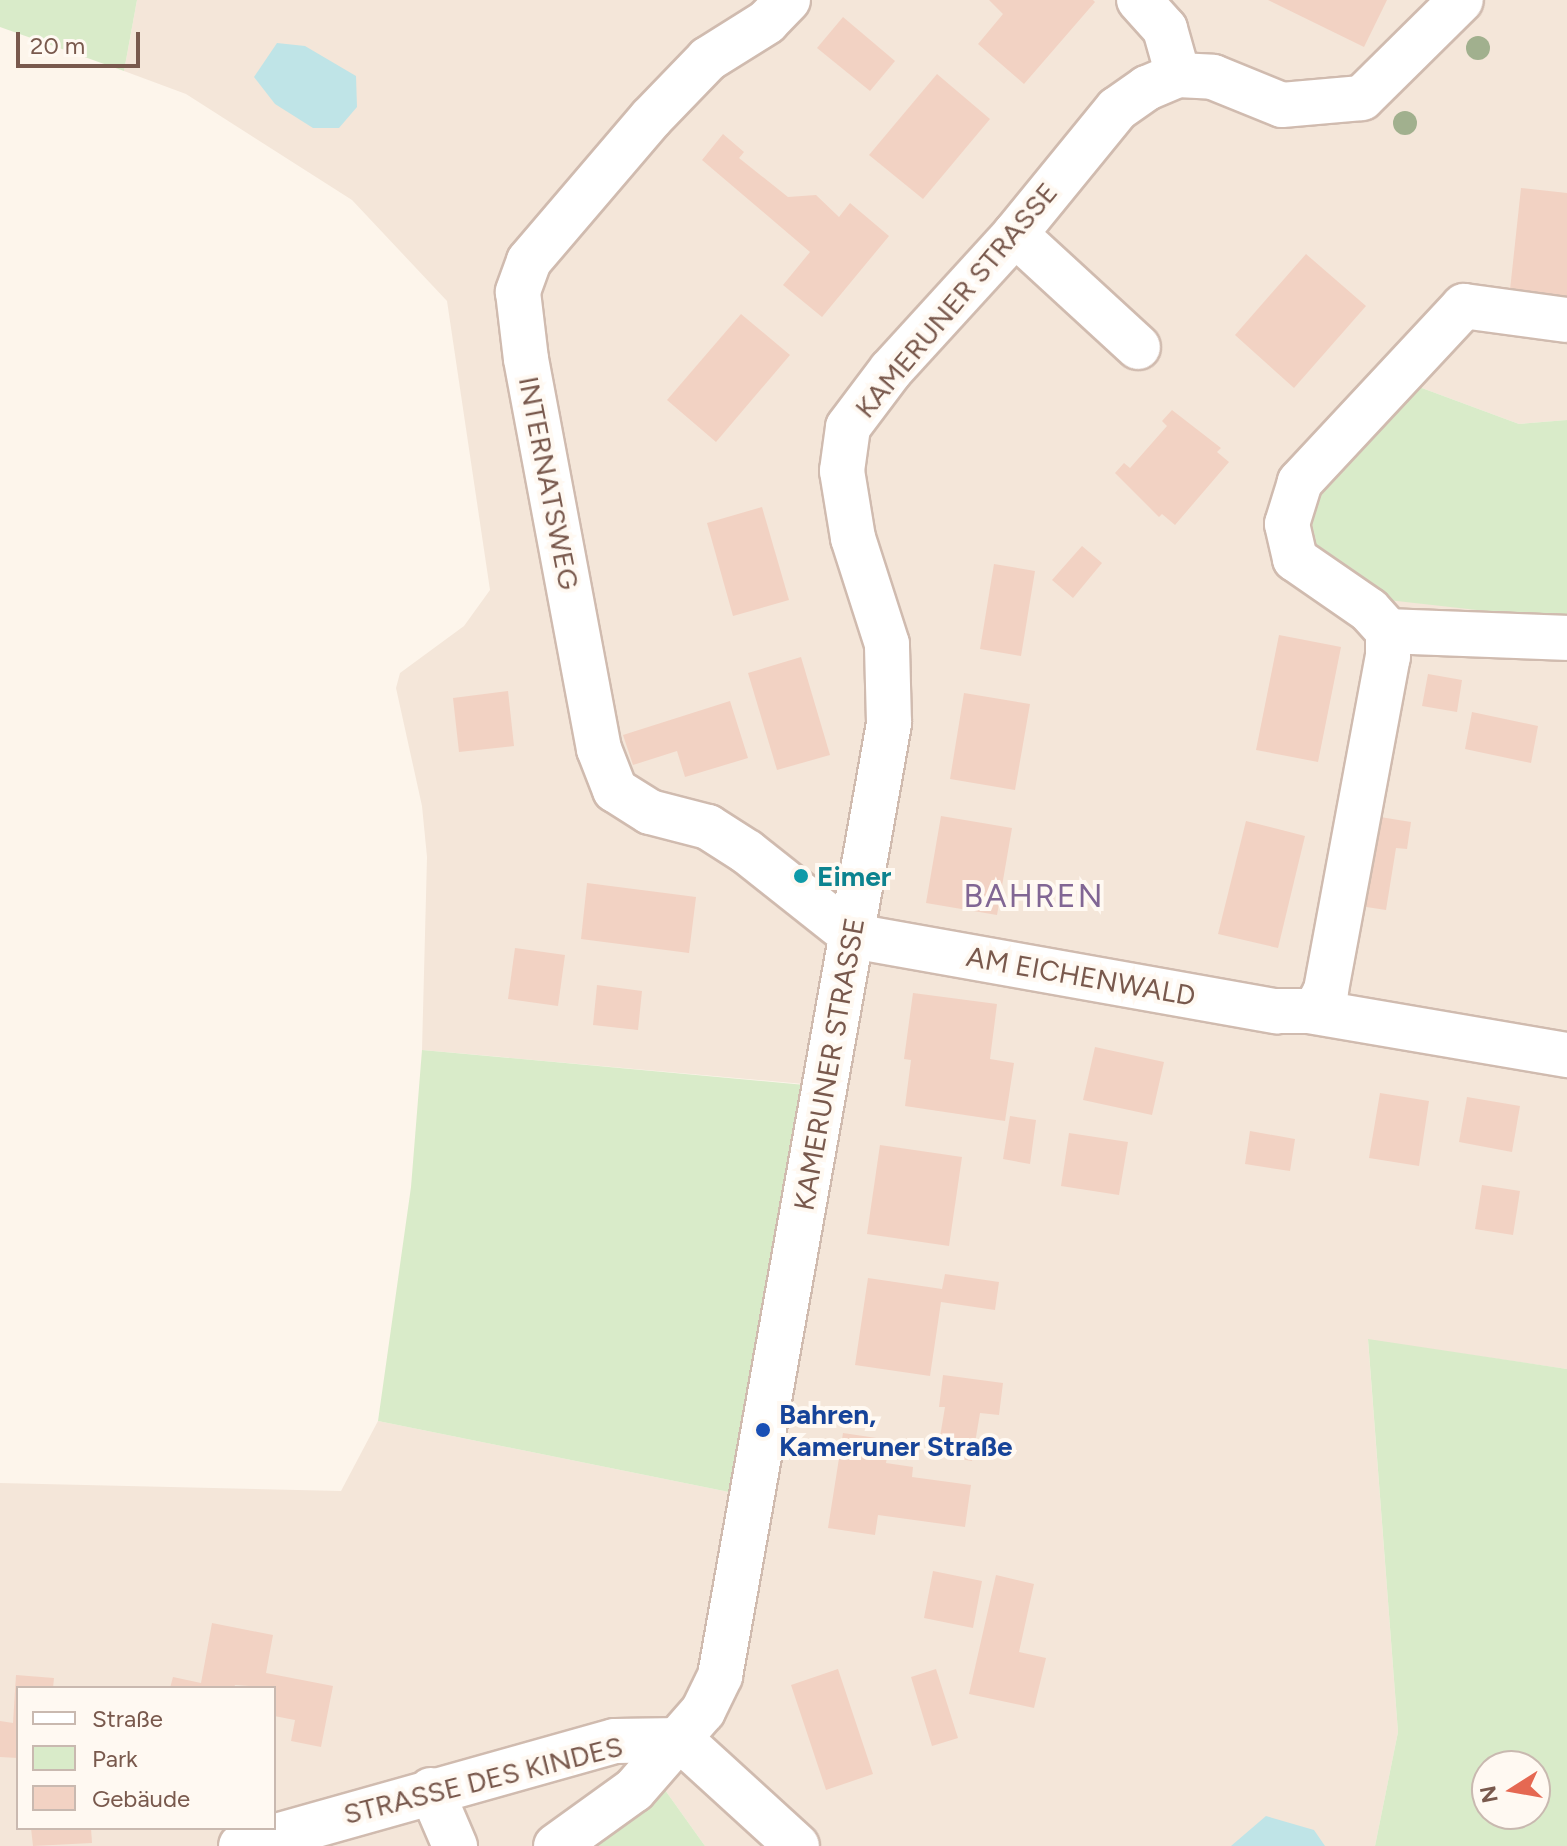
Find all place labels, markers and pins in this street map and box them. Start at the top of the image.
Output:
place label: Eimer [817,859,891,893]
marker: Eimer [792,867,810,885]
place label: Bahren, Kameruner Straße [779,1397,1013,1463]
marker: Bahren, Kameruner Straße [754,1421,772,1439]

